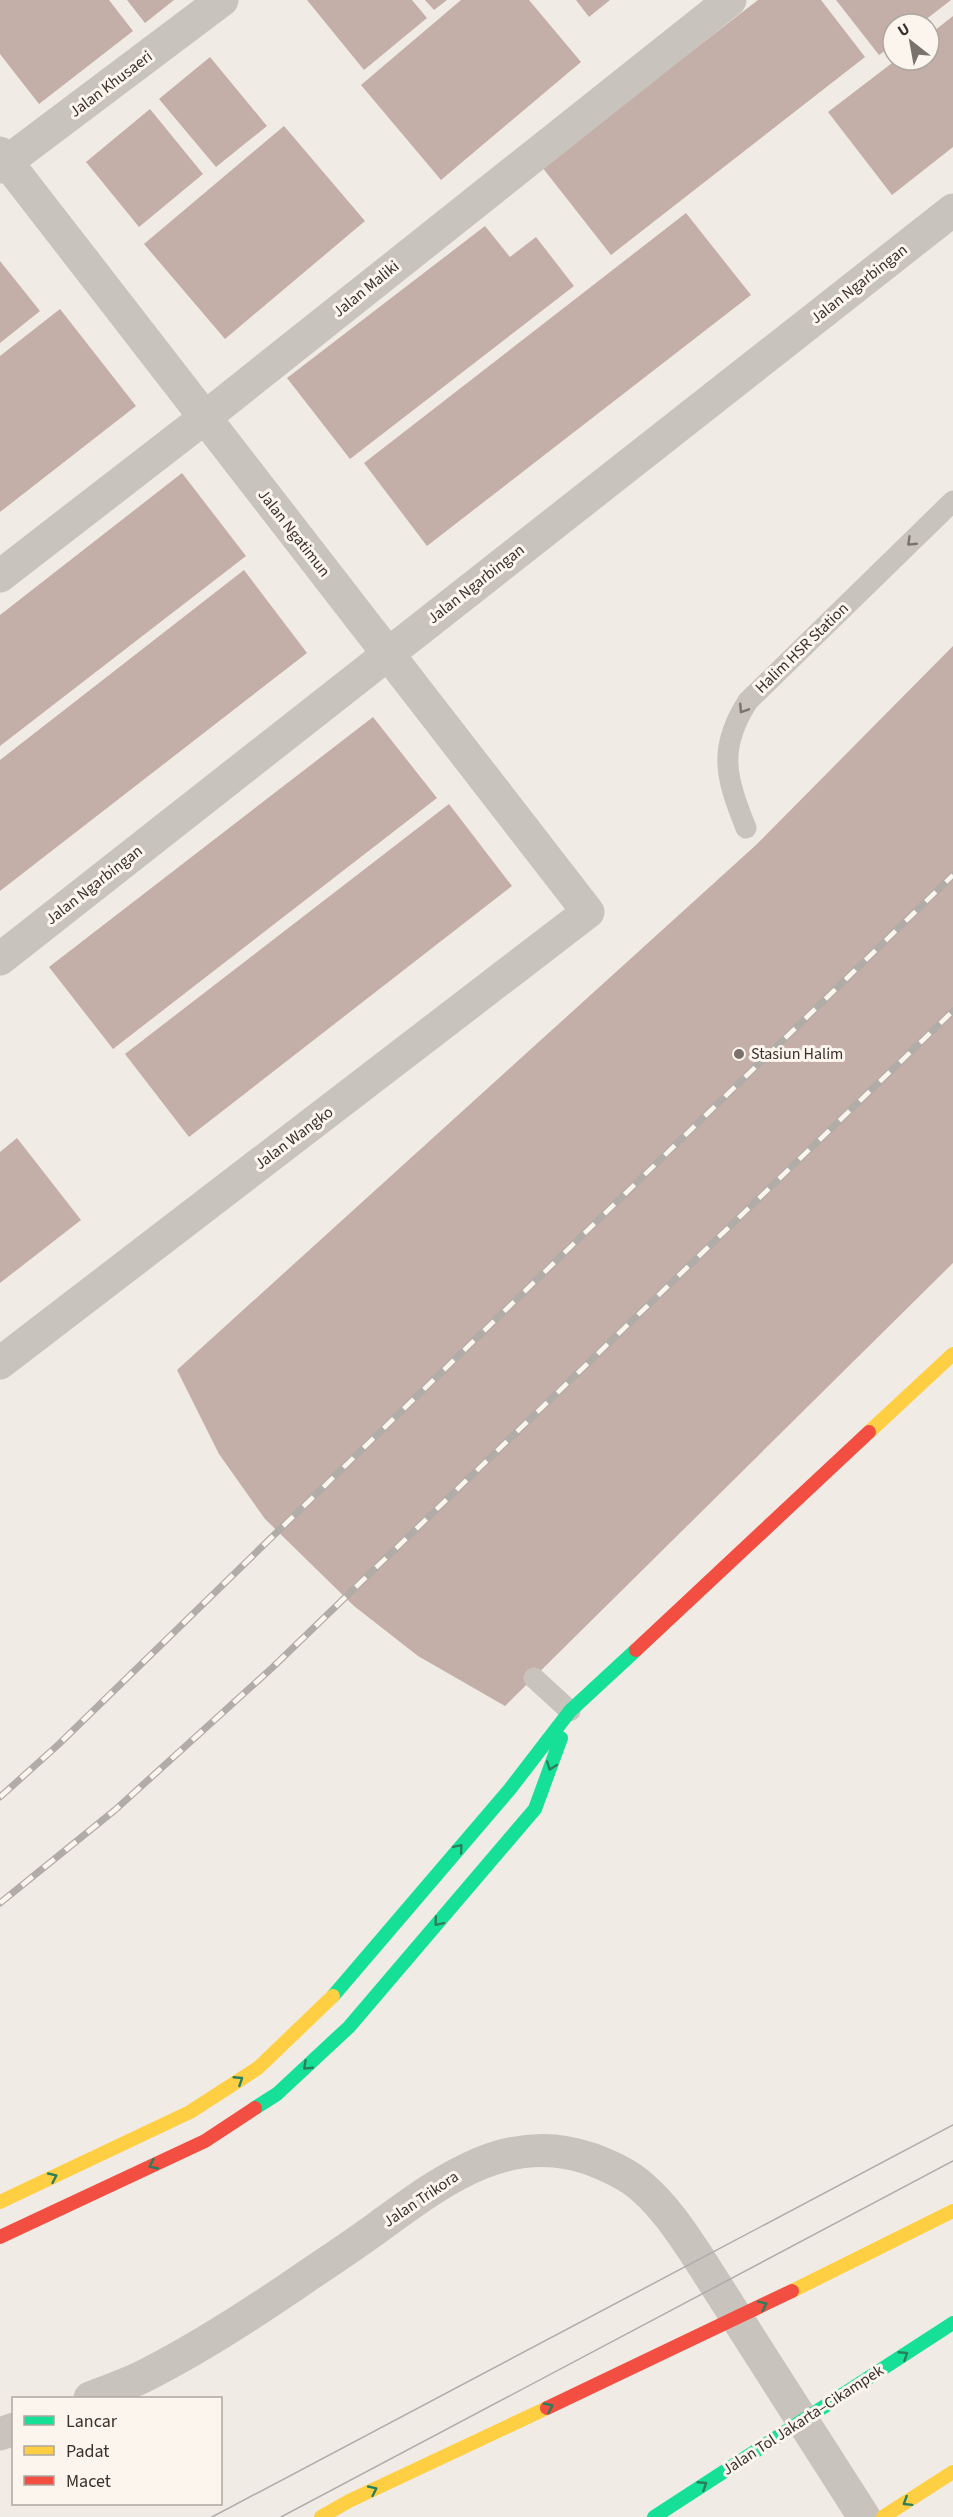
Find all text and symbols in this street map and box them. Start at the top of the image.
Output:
north arrow [881,12,941,72]
text: U [894,18,914,42]
street label: Jalan Khusaeri [65,46,157,122]
street label: Jalan Ngarbingan [806,239,912,329]
street label: Jalan Maliki [328,255,404,323]
street label: Jalan Ngatimun [253,485,335,581]
one-way arrow [908,535,919,546]
street label: Jalan Ngarbingan [423,539,529,629]
street label: Halim HSR Station [750,598,854,698]
one-way arrow [739,702,750,713]
street label: Jalan Ngarbingan [41,840,147,930]
place label: Stasiun Halim [751,1043,843,1065]
marker: Stasiun Halim [732,1047,746,1061]
street label: Jalan Wangko [250,1101,338,1175]
one-way arrow [545,1760,558,1770]
one-way arrow [452,1844,463,1855]
one-way arrow [435,1915,446,1926]
one-way arrow [304,2059,314,2070]
one-way arrow [233,2076,243,2088]
one-way arrow [148,2158,159,2170]
street label: Jalan Trikora [379,2166,463,2232]
one-way arrow [46,2172,57,2184]
one-way arrow [757,2300,768,2312]
one-way arrow [898,2350,908,2362]
street label: Jalan Tol Jakarta–Cikampek [718,2360,888,2480]
legend [12,2397,222,2505]
one-way arrow [543,2402,554,2414]
text: Lancar [66,2409,118,2434]
text: Padat [66,2439,109,2464]
text: Macet [66,2469,111,2494]
one-way arrow [696,2481,707,2492]
one-way arrow [366,2485,377,2497]
one-way arrow [903,2494,913,2506]

